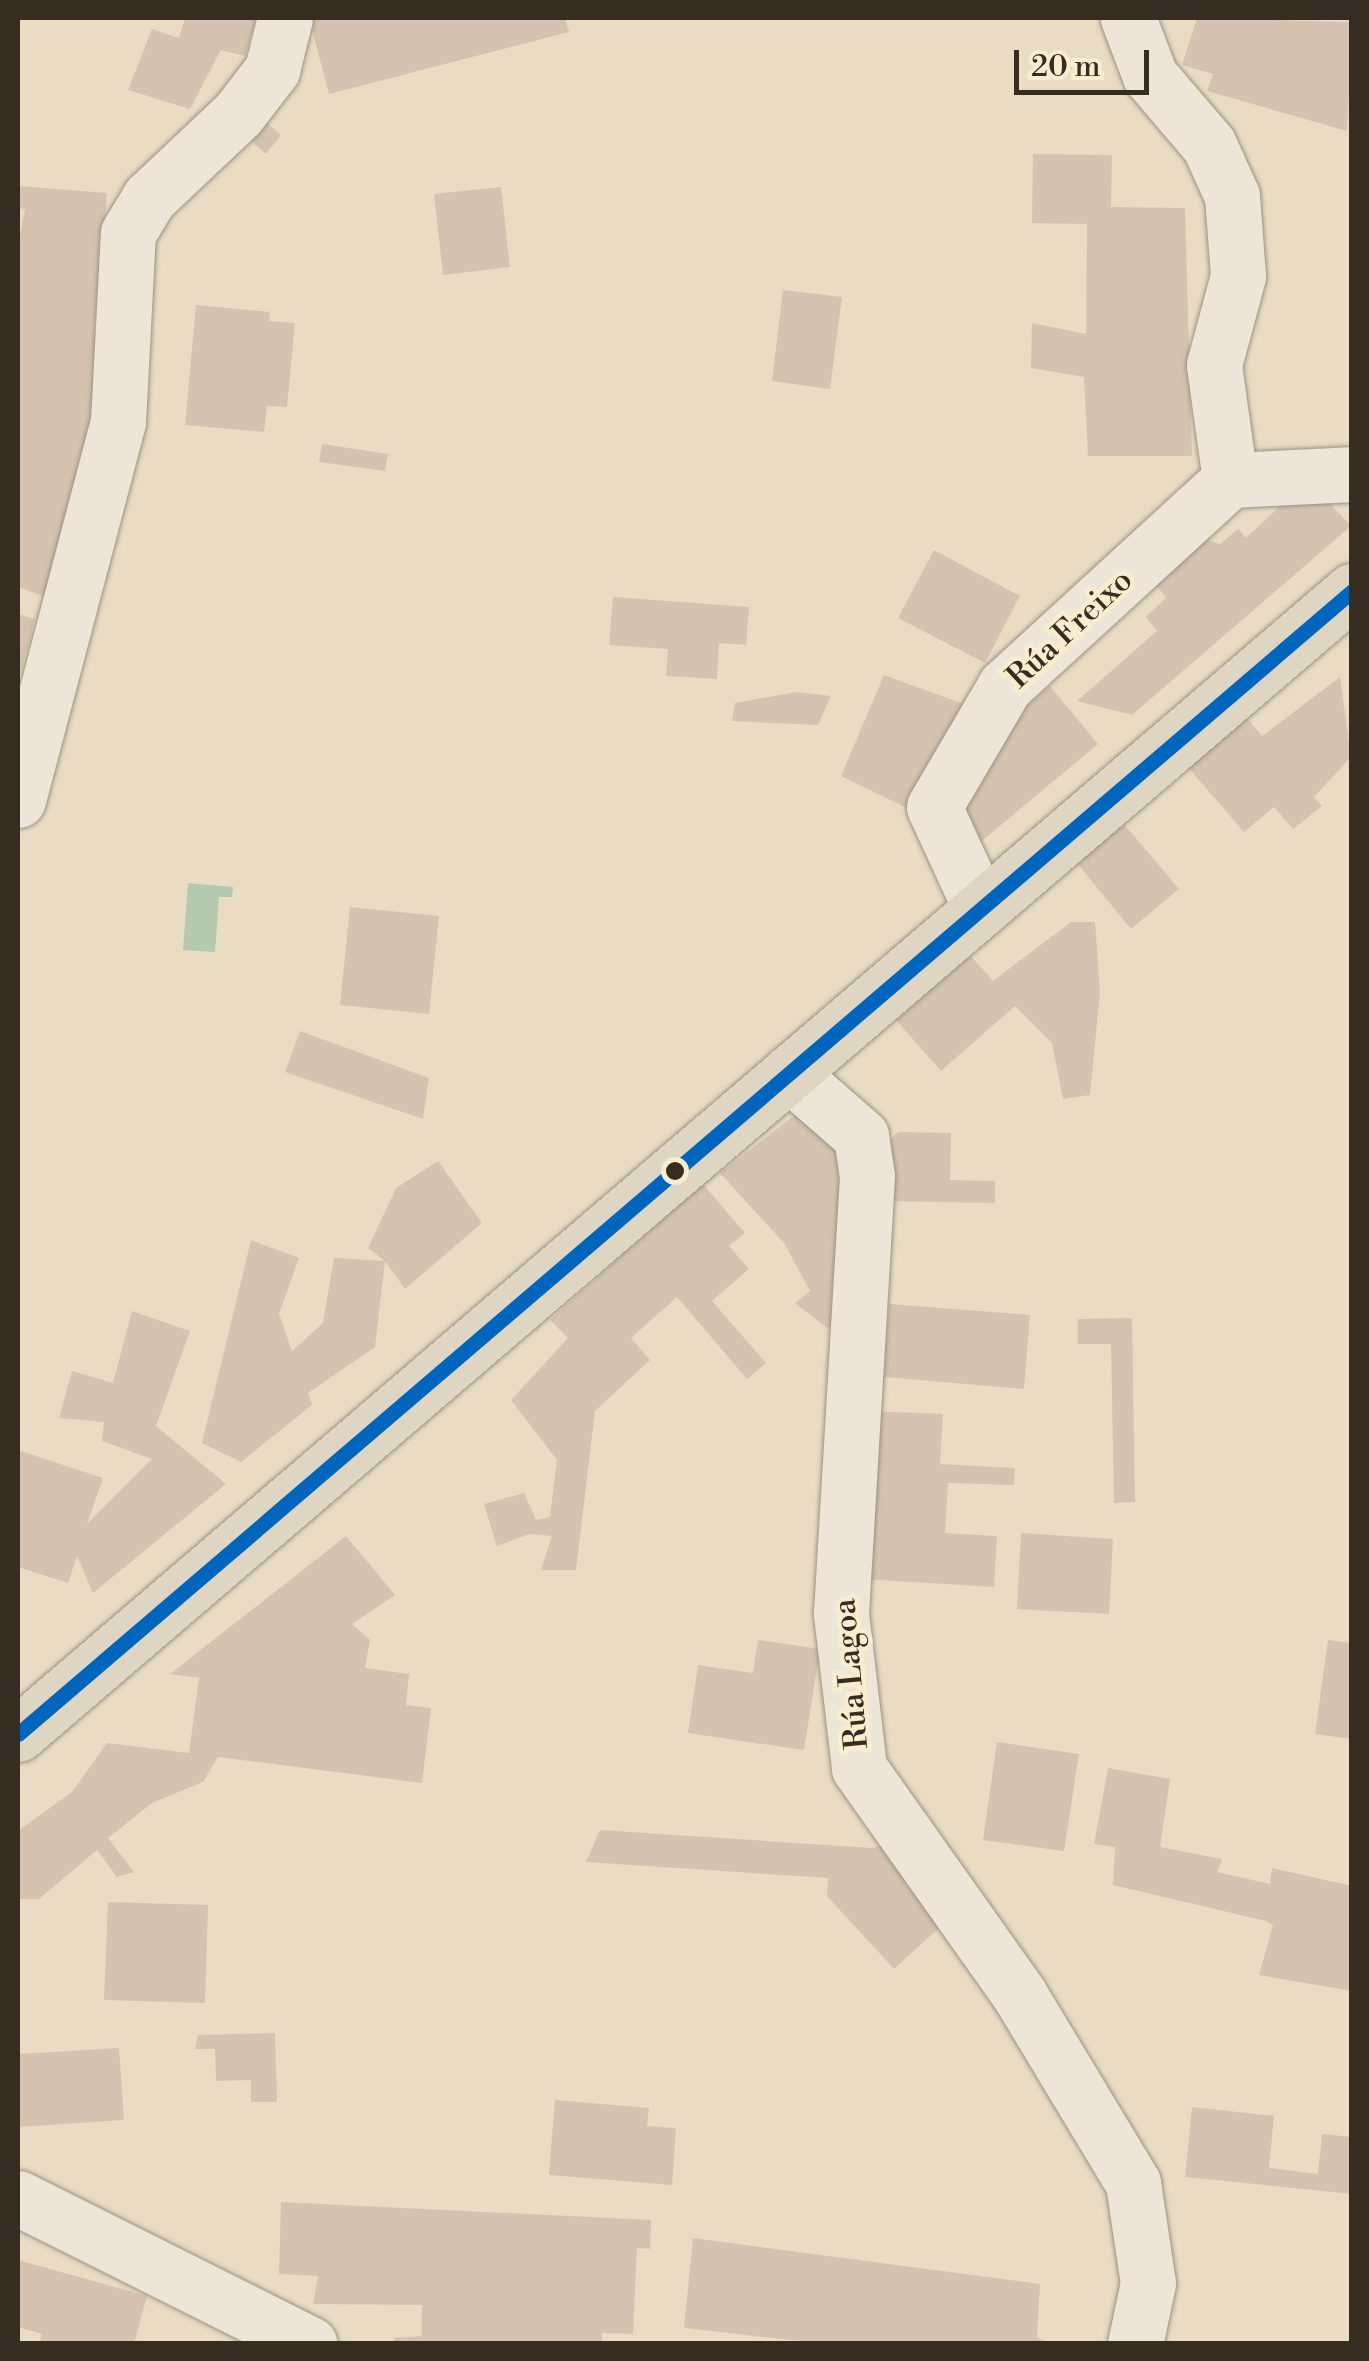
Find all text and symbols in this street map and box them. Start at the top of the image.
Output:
scale bar [1019,30,1154,92]
text: 20 m [1031,48,1100,86]
street label: Rúa Freixo [999,561,1141,697]
unlabelled marker [665,1161,685,1181]
street label: Rúa Lagoa [825,1597,877,1751]

